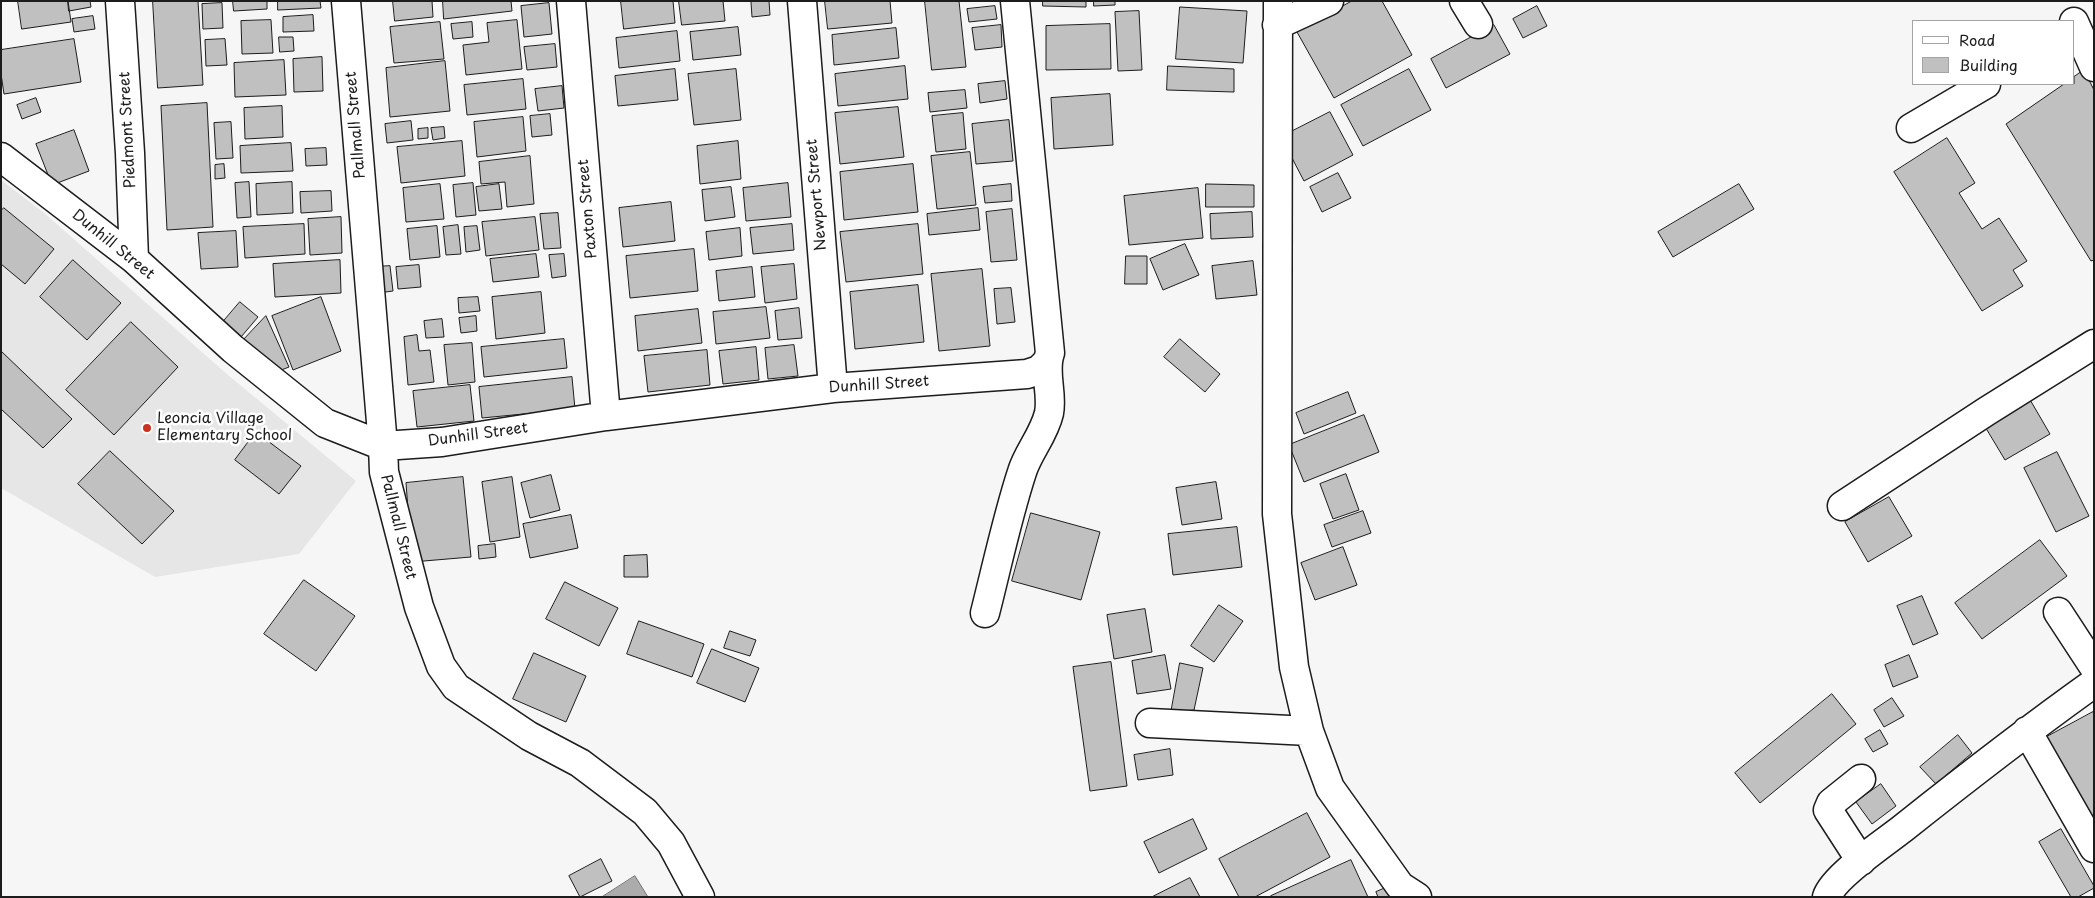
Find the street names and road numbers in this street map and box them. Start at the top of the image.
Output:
street label: Piedmont Street [116,71,140,189]
street label: Pallmall Street [342,71,370,179]
street label: Newport Street [803,138,831,252]
street label: Paxton Street [575,158,601,260]
street label: Dunhill Street [68,206,158,284]
street label: Dunhill Street [828,373,930,397]
street label: Dunhill Street [427,419,529,451]
street label: Pallmall Street [376,473,420,581]

